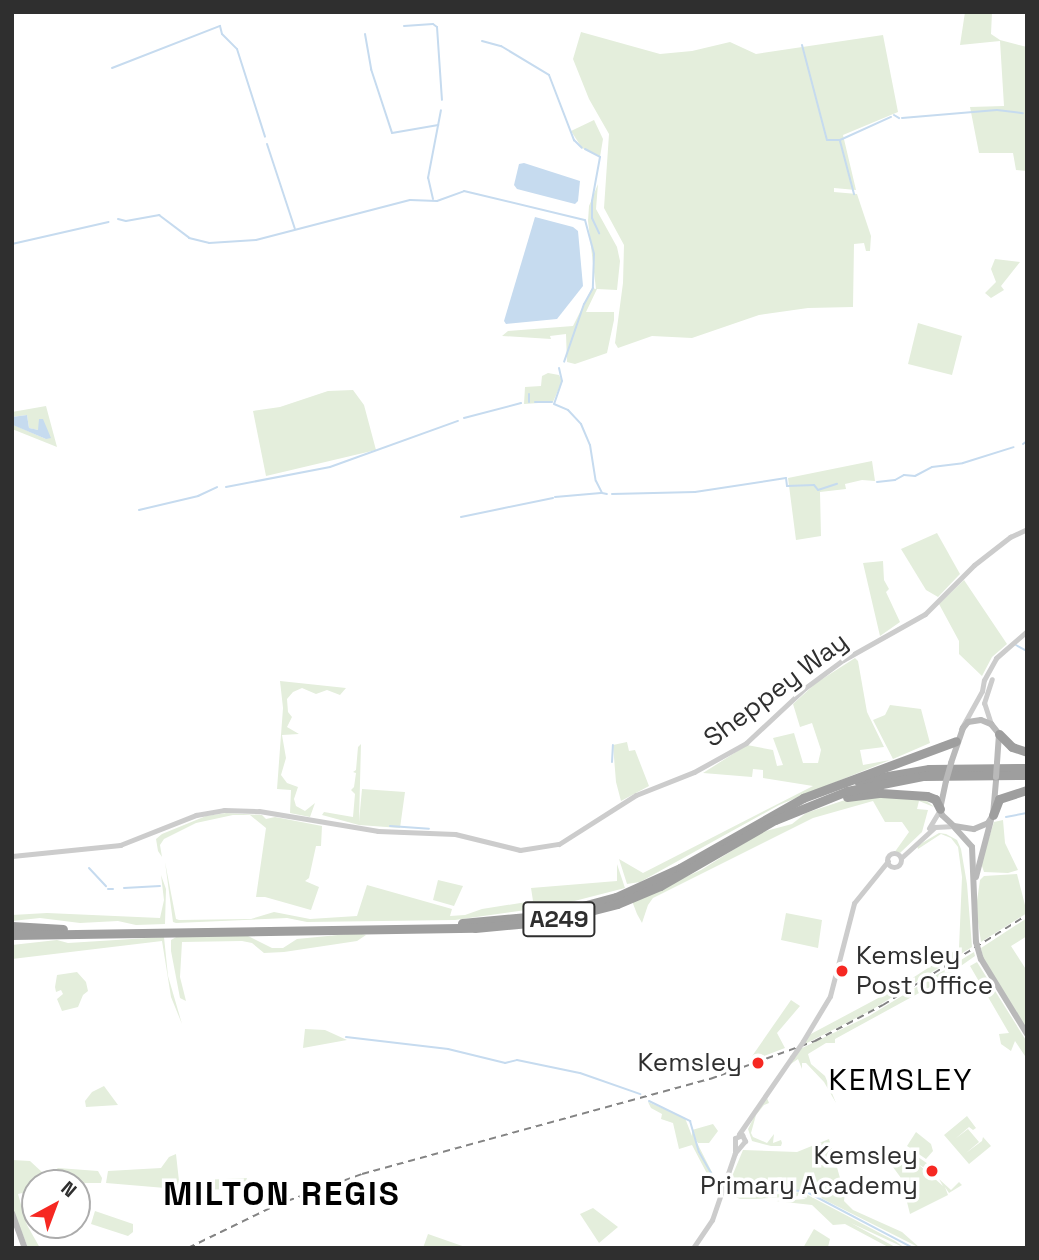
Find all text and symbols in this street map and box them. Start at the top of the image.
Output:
street label: Sheppey Way [698,626,854,754]
road number: A249 [522,898,596,939]
place label: Kemsley Post Office [856,940,993,1002]
marker: Kemsley Post Office [834,963,850,979]
place label: Kemsley [638,1047,742,1079]
marker: Kemsley [748,1053,768,1073]
district label: KEMSLEY [829,1062,973,1098]
place label: Kemsley Primary Academy [700,1140,918,1202]
marker: Kemsley Primary Academy [924,1163,940,1179]
north arrow [21,1169,91,1239]
district label: MILTON REGIS [165,1175,399,1215]
text: N [56,1176,82,1203]

